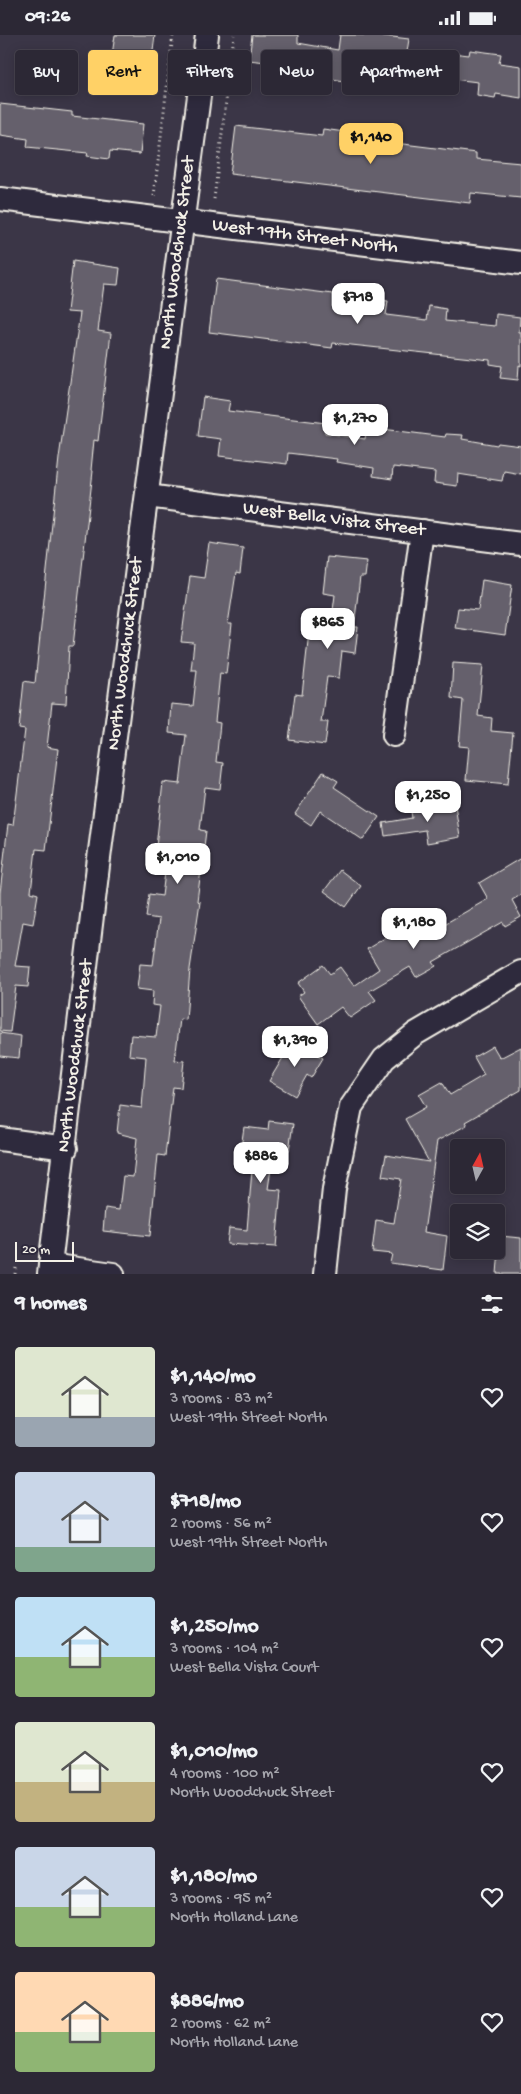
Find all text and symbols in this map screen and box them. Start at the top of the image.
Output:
text: 09:26 [25,6,70,29]
chip: Buy [15,50,78,95]
chip: Rent [88,50,158,95]
chip: Filters [168,50,251,95]
chip: New [261,50,332,95]
chip: Apartment [342,50,459,95]
pin: $1,140 [330,123,412,165]
text: $1,140 [350,129,392,148]
street label: North Woodchuck Street [155,153,202,351]
street label: West 19th Street North [211,214,399,260]
pin: $718 [328,283,388,325]
text: $718 [343,289,373,308]
pin: $1,270 [314,403,396,446]
text: $1,270 [333,410,377,429]
street label: West Bella Vista Street [242,497,429,543]
street label: North Woodchuck Street [103,554,150,752]
pin: $865 [298,607,358,650]
text: $865 [312,614,344,633]
pin: $1,250 [387,781,469,823]
text: $1,250 [406,787,450,806]
pin: $1,010 [137,843,219,885]
text: $1,010 [156,849,200,868]
pin: $1,180 [373,907,455,950]
text: $1,180 [393,914,435,933]
street label: North Woodchuck Street [53,956,100,1154]
pin: $1,390 [254,1025,336,1068]
text: $1,390 [273,1032,317,1051]
north arrow [450,1139,505,1194]
map controls [450,1139,505,1259]
pin: $886 [231,1141,291,1184]
text: $886 [245,1148,277,1167]
button: layers [450,1204,505,1259]
scale bar [15,1239,74,1262]
text: 20 m [22,1242,50,1259]
icon: filters [478,1290,506,1318]
text: 9 homes [15,1292,86,1317]
text: $1,140/mo [170,1365,256,1390]
icon: home [55,1367,115,1427]
icon: heart [478,1383,506,1411]
text: 3 rooms · 83 m² [170,1390,273,1409]
text: West 19th Street North [170,1409,327,1428]
text: $718/mo [170,1490,241,1515]
icon: home [55,1492,115,1552]
icon: heart [478,1508,506,1536]
text: 2 rooms · 56 m² [170,1515,272,1534]
text: West 19th Street North [170,1534,327,1553]
text: $1,250/mo [170,1615,259,1640]
icon: home [55,1617,115,1677]
icon: heart [478,1633,506,1661]
text: 3 rooms · 104 m² [170,1640,279,1659]
text: West Bella Vista Court [170,1659,318,1678]
text: $1,010/mo [170,1740,258,1765]
icon: home [55,1742,115,1802]
icon: heart [478,1758,506,1786]
text: 4 rooms · 100 m² [170,1765,280,1784]
text: North Woodchuck Street [170,1784,333,1803]
text: $1,180/mo [170,1865,257,1890]
icon: home [55,1867,115,1927]
icon: heart [478,1883,506,1911]
text: 3 rooms · 95 m² [170,1890,272,1909]
text: North Holland Lane [170,1909,298,1928]
text: $886/mo [170,1990,244,2015]
icon: home [55,1992,115,2052]
icon: heart [478,2008,506,2036]
text: 2 rooms · 62 m² [170,2015,271,2034]
text: North Holland Lane [170,2034,298,2053]

